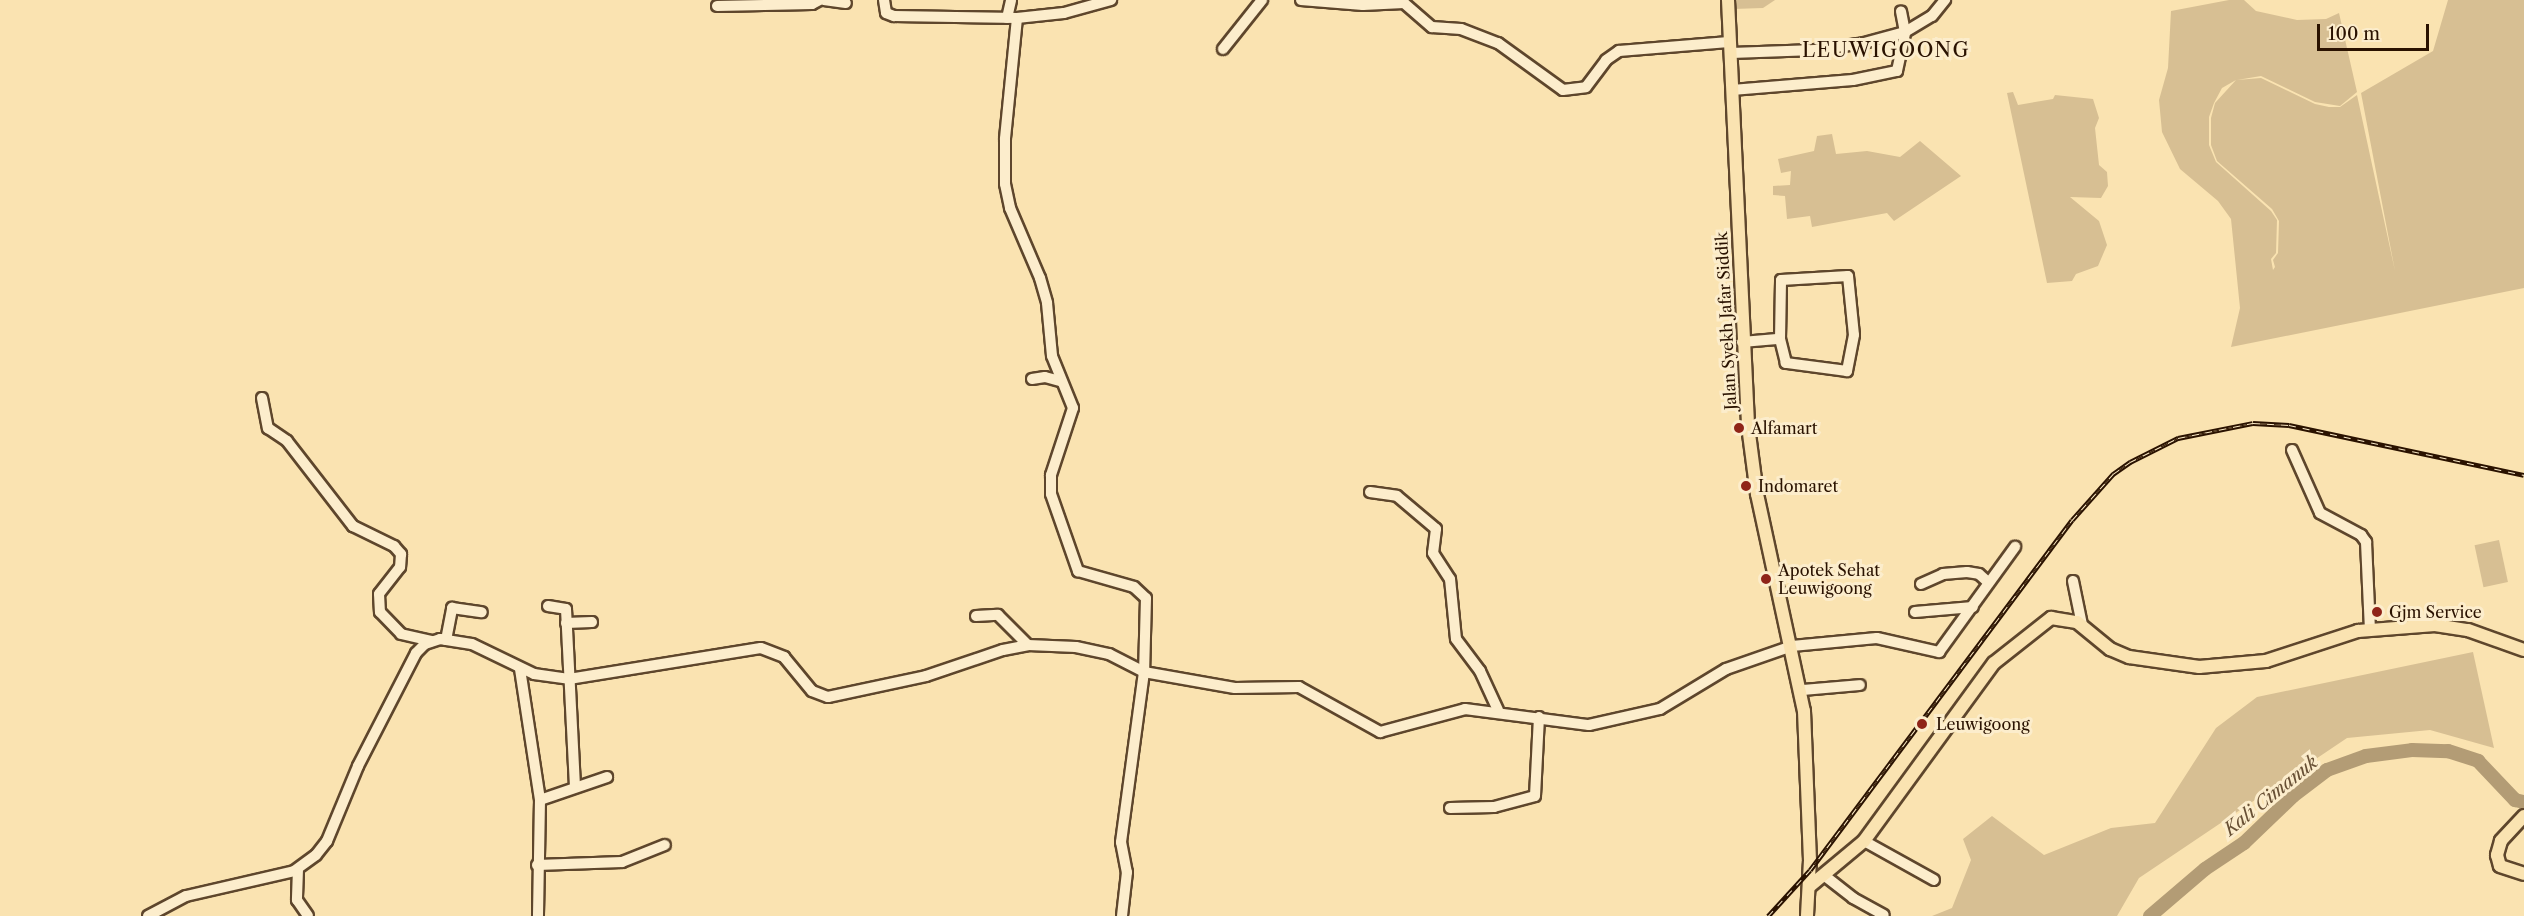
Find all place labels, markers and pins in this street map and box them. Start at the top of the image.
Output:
place label: Alfamart [1751,418,1817,438]
marker: Alfamart [1732,421,1746,435]
place label: Indomaret [1758,476,1838,496]
marker: Indomaret [1739,479,1753,493]
place label: Apotek Sehat Leuwigoong [1778,560,1880,598]
marker: Apotek Sehat Leuwigoong [1759,572,1773,586]
place label: Gjm Service [2389,602,2482,622]
marker: Gjm Service [2370,605,2384,619]
place label: Leuwigoong [1936,714,2030,734]
marker: Leuwigoong [1913,715,1931,733]

